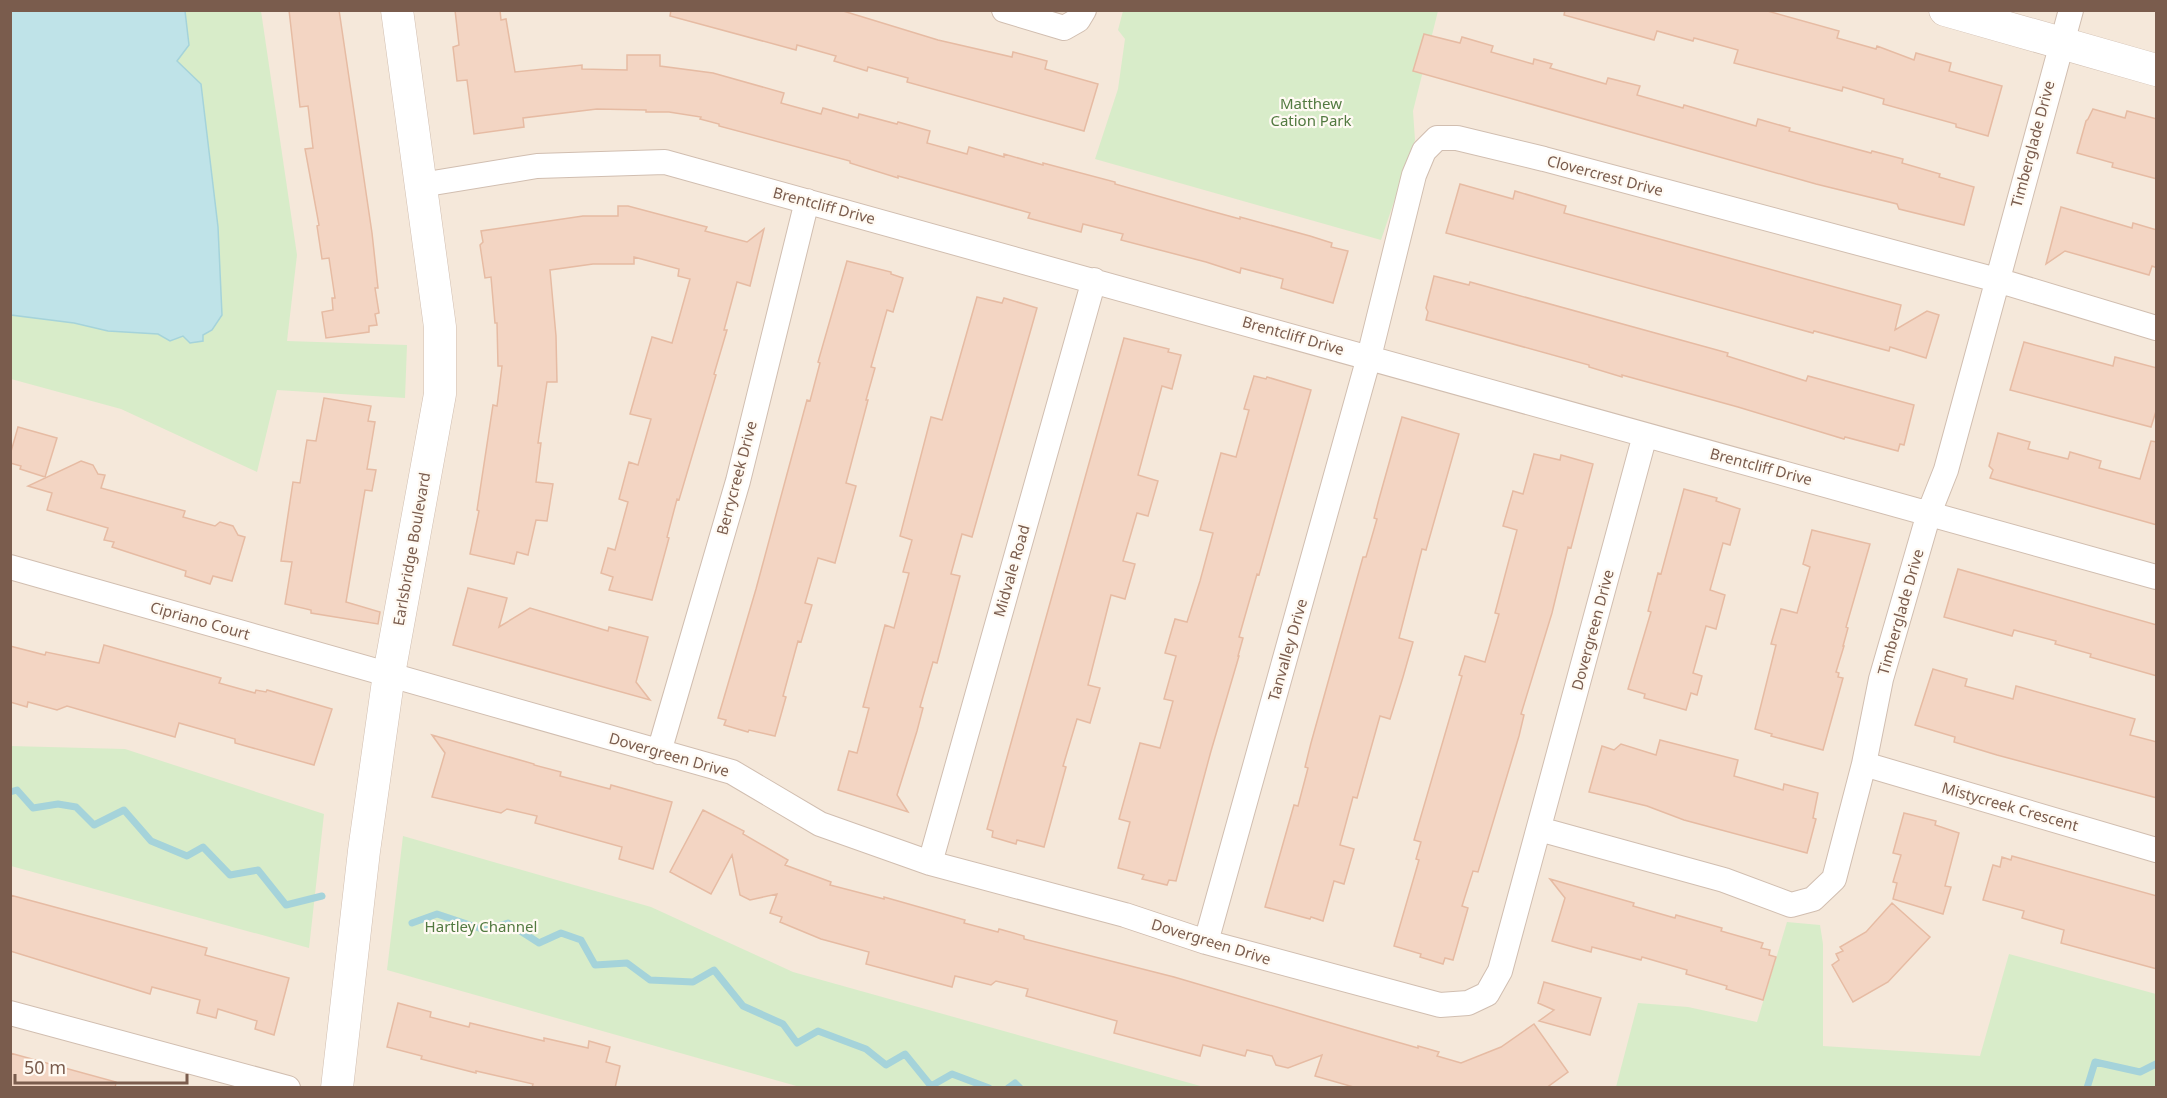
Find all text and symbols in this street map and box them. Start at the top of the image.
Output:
street label: Timberglade Drive [2006,78,2059,209]
park label: Matthew Cation Park [1270,93,1352,130]
street label: Clovercrest Drive [1545,150,1665,200]
street label: Brentcliff Drive [771,182,878,228]
street label: Brentcliff Drive [1240,311,1347,359]
street label: Berrycreek Drive [711,419,761,537]
street label: Brentcliff Drive [1708,443,1815,489]
street label: Earlsbridge Boulevard [388,471,434,627]
street label: Midvale Road [988,522,1034,619]
street label: Timberglade Drive [1872,546,1928,677]
street label: Dovergreen Drive [1566,567,1618,692]
street label: Cipriano Court [148,596,253,644]
street label: Tanvalley Drive [1263,596,1311,703]
street label: Dovergreen Drive [607,727,732,781]
street label: Mistycreek Crescent [1940,777,2081,835]
street label: Dovergreen Drive [1149,913,1274,969]
park label: Hartley Channel [425,916,537,936]
scale bar [15,1047,188,1085]
text: 50 m [24,1055,66,1079]

